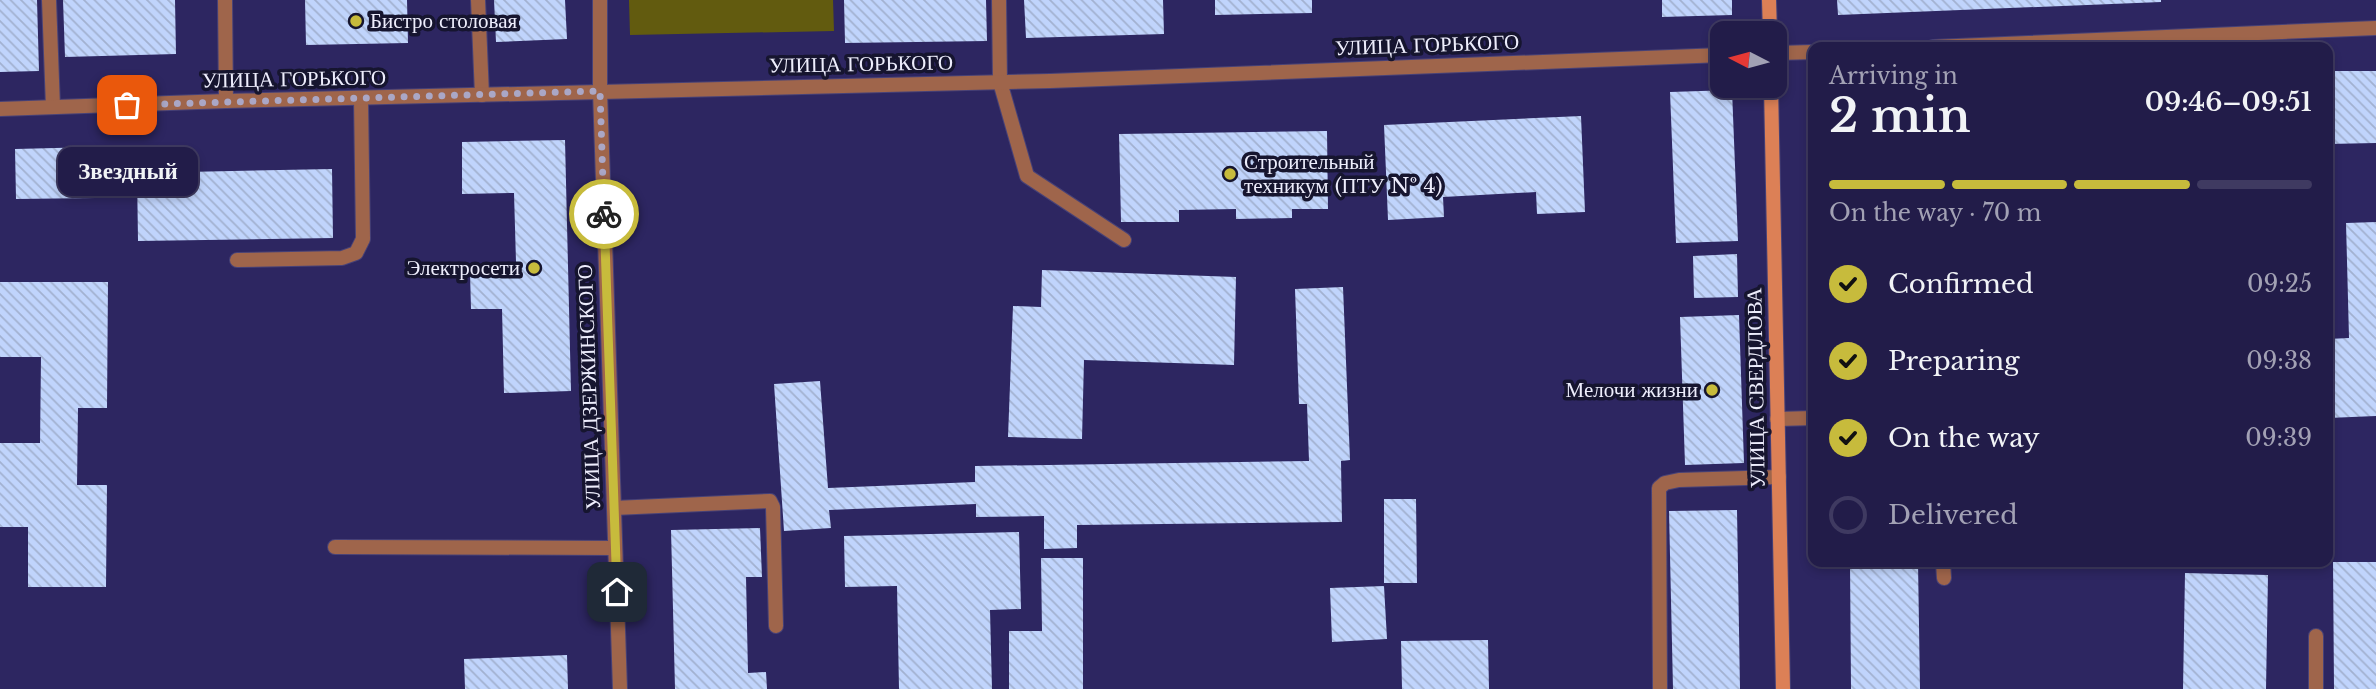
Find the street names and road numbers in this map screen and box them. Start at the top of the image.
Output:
street label: УЛИЦА ГОРЬКОГО [1334,29,1520,61]
street label: УЛИЦА ГОРЬКОГО [769,49,953,79]
street label: УЛИЦА ГОРЬКОГО [202,64,386,94]
street label: УЛИЦА ДЗЕРЖИНСКОГО [572,264,606,510]
street label: УЛИЦА СВЕРДЛОВА [1741,287,1771,489]

